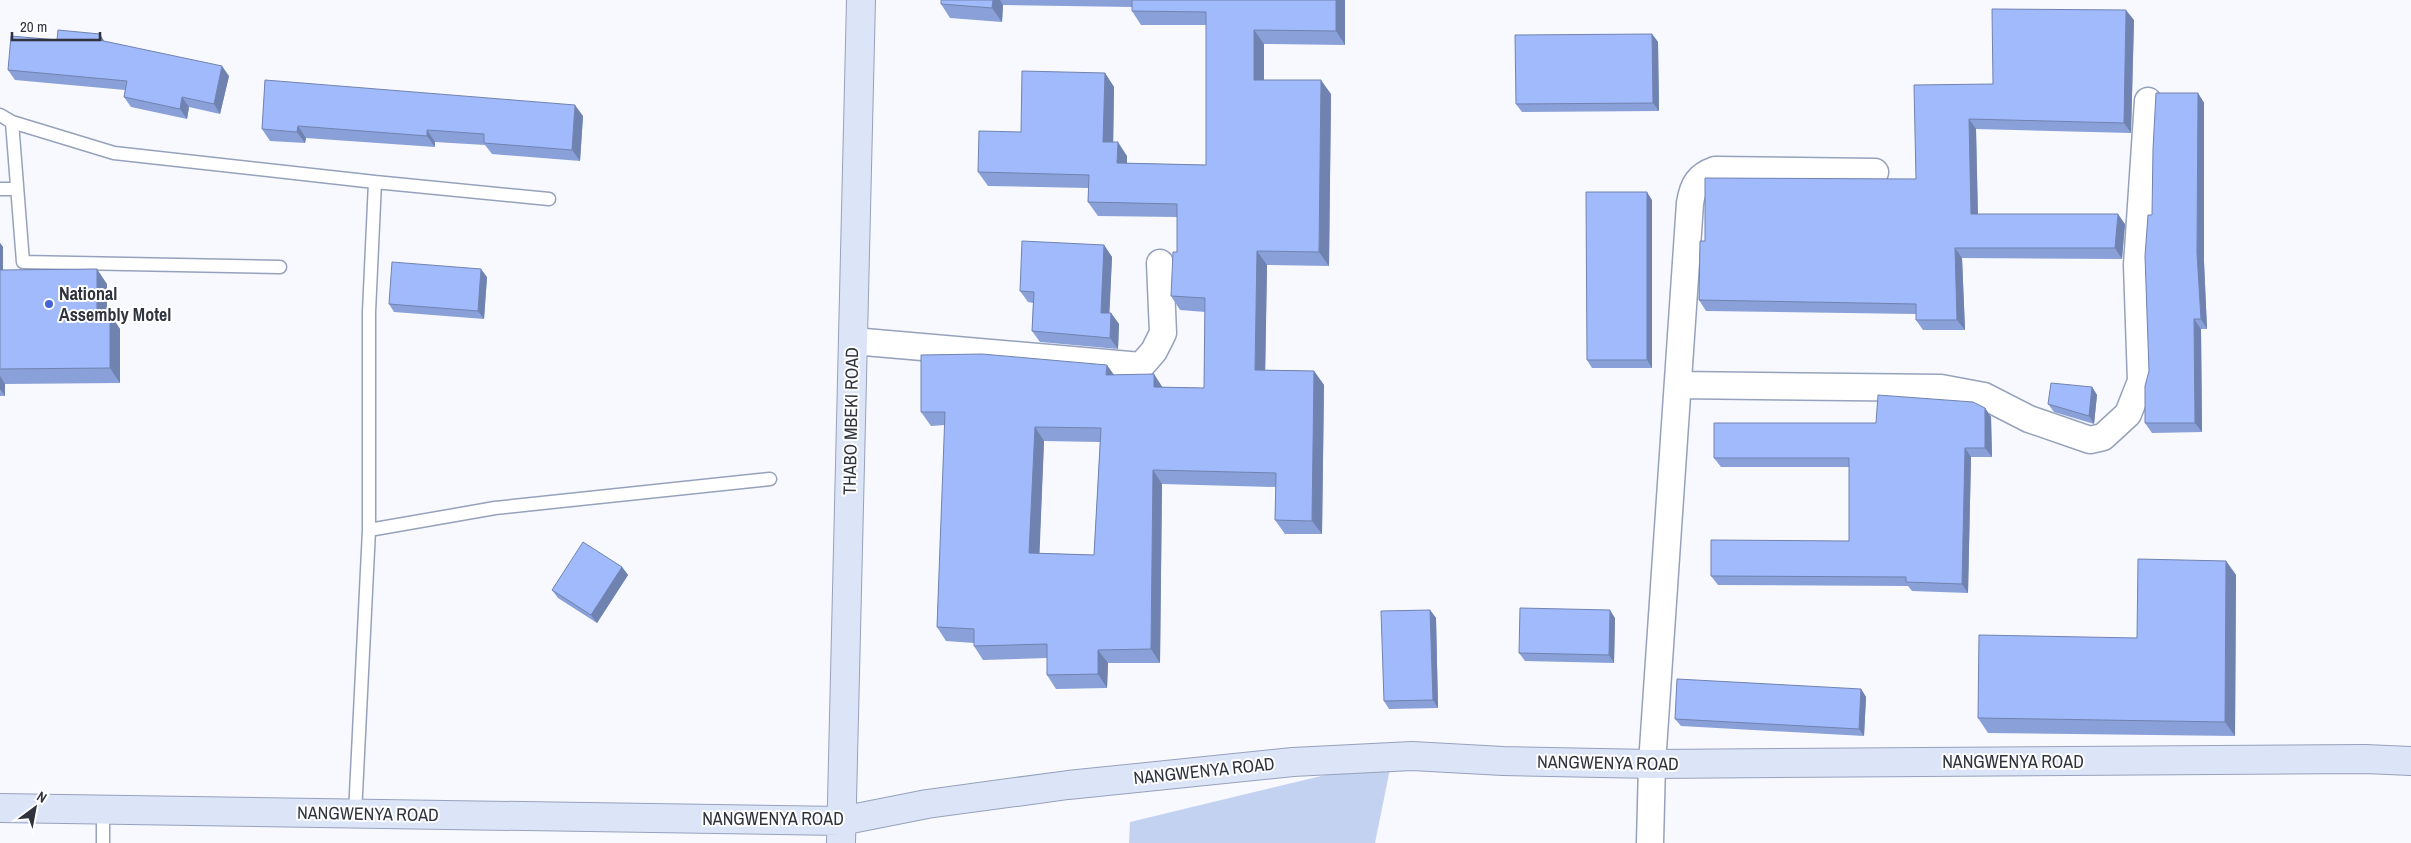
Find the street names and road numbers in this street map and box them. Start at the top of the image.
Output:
street label: THABO MBEKI ROAD [837,347,864,495]
street label: NANGWENYA ROAD [1537,749,1679,776]
street label: NANGWENYA ROAD [1942,749,2084,774]
street label: NANGWENYA ROAD [1132,751,1276,790]
street label: NANGWENYA ROAD [297,800,439,827]
street label: NANGWENYA ROAD [702,806,844,831]

